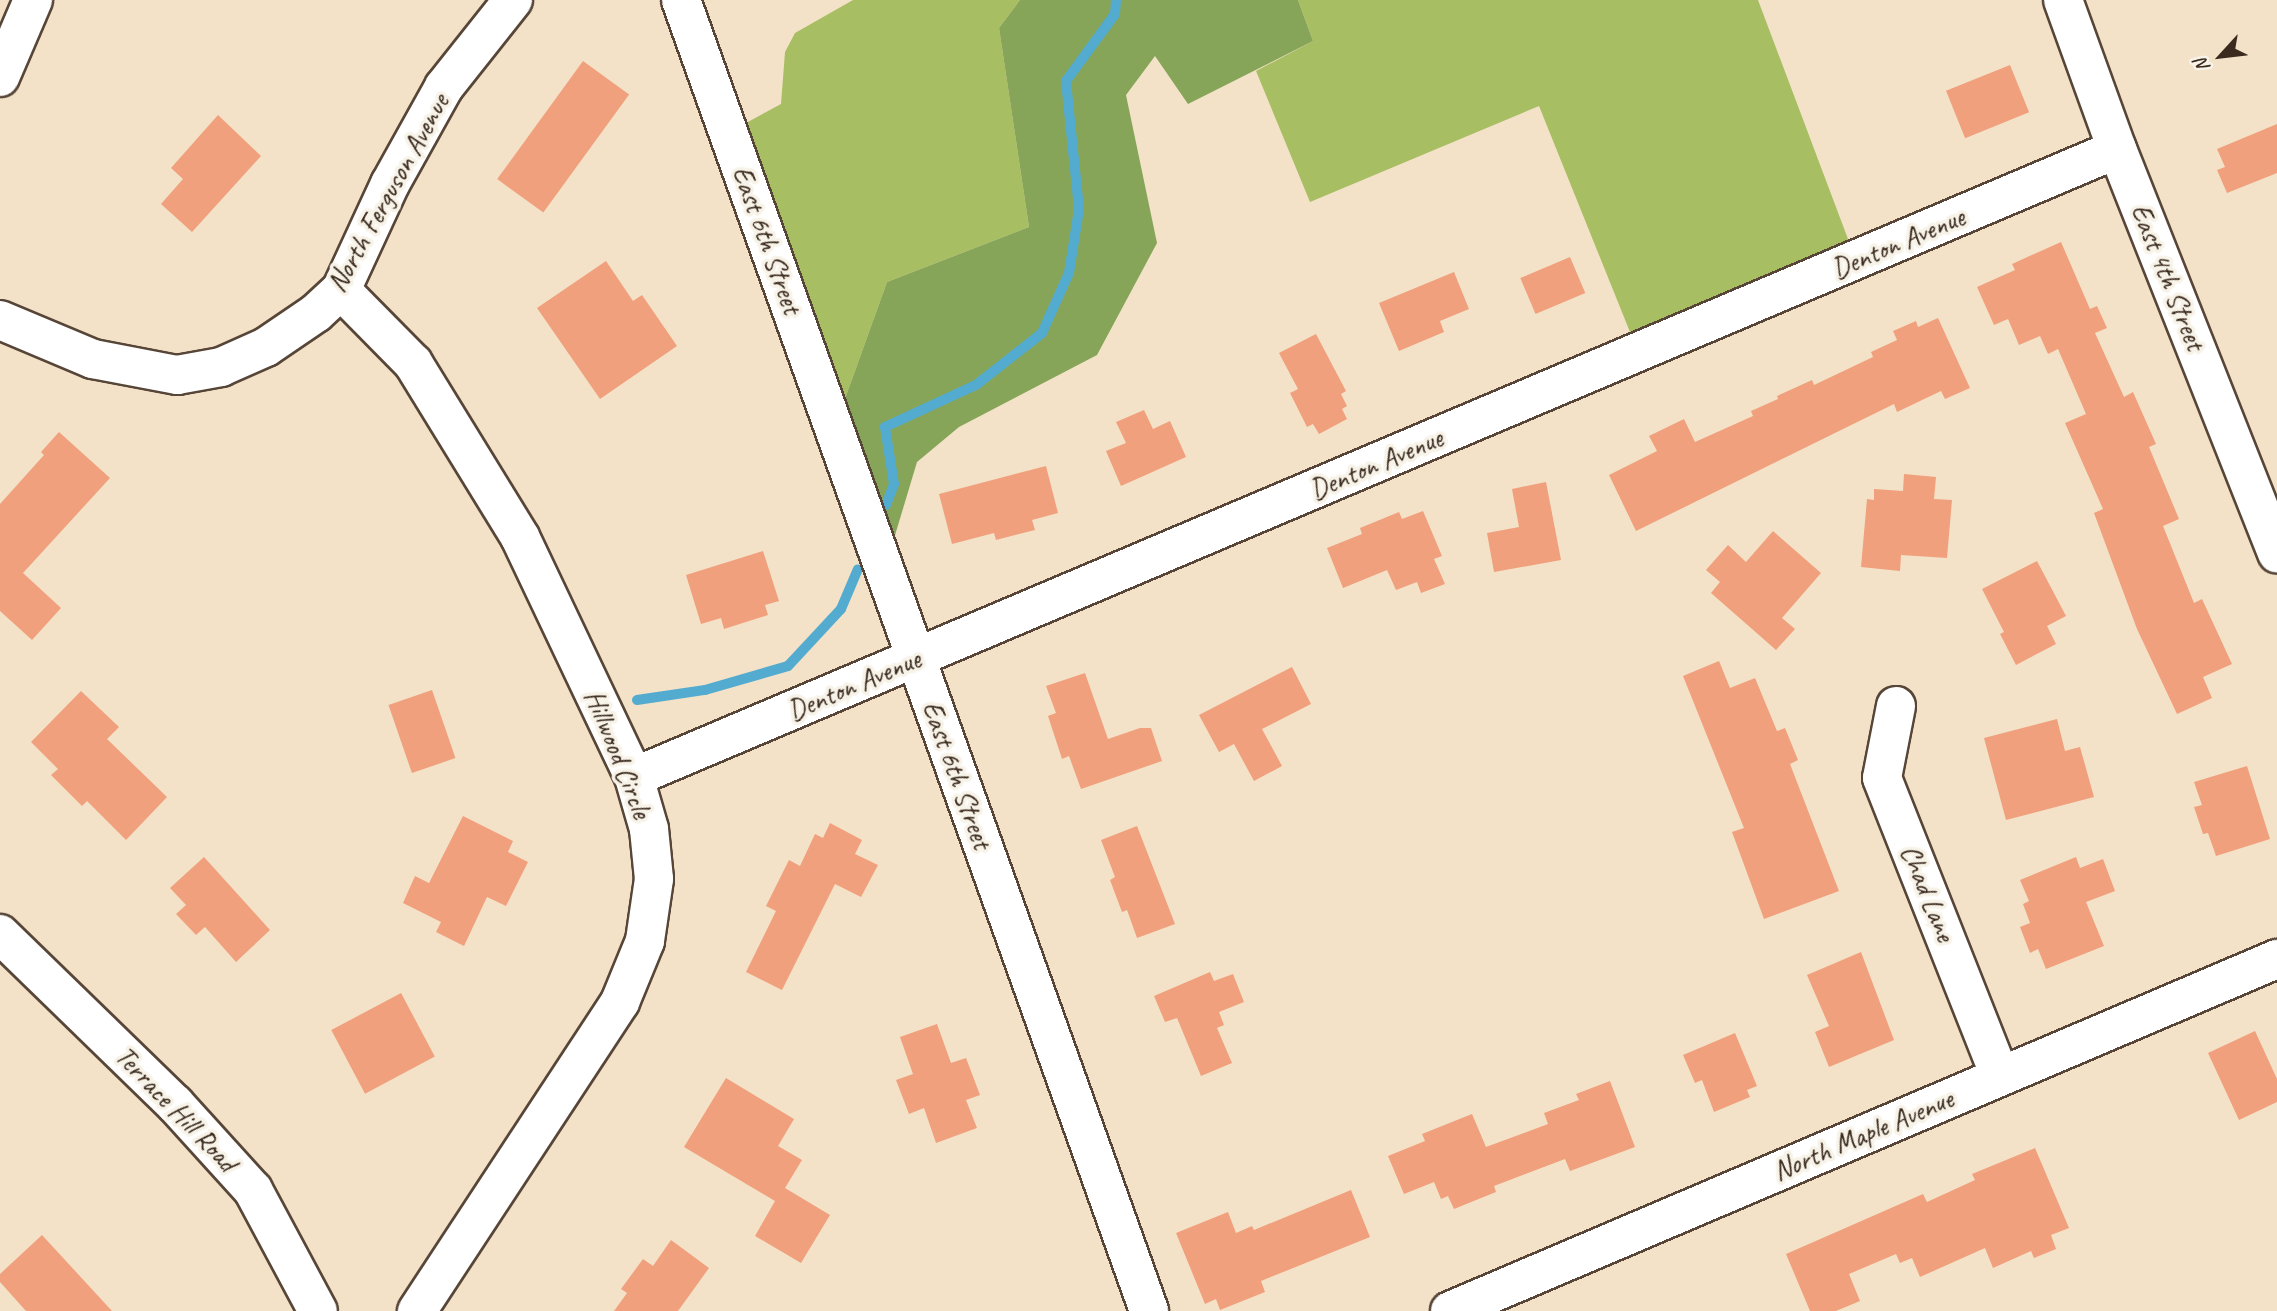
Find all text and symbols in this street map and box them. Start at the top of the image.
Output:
north arrow [2186,21,2256,91]
text: N [2189,55,2216,76]
street label: North Ferguson Avenue [320,88,456,298]
street label: East 6th Street [725,161,809,319]
street label: East 4th Street [2123,199,2213,355]
street label: Denton Avenue [1827,200,1969,286]
street label: Denton Avenue [1305,421,1447,507]
street label: Denton Avenue [783,642,925,728]
street label: Hillwood Circle [577,685,659,823]
street label: East 6th Street [915,696,999,854]
street label: Chad Lane [1893,839,1963,947]
street label: Terrace Hill Road [108,1039,244,1179]
street label: North Maple Avenue [1767,1082,1959,1188]

